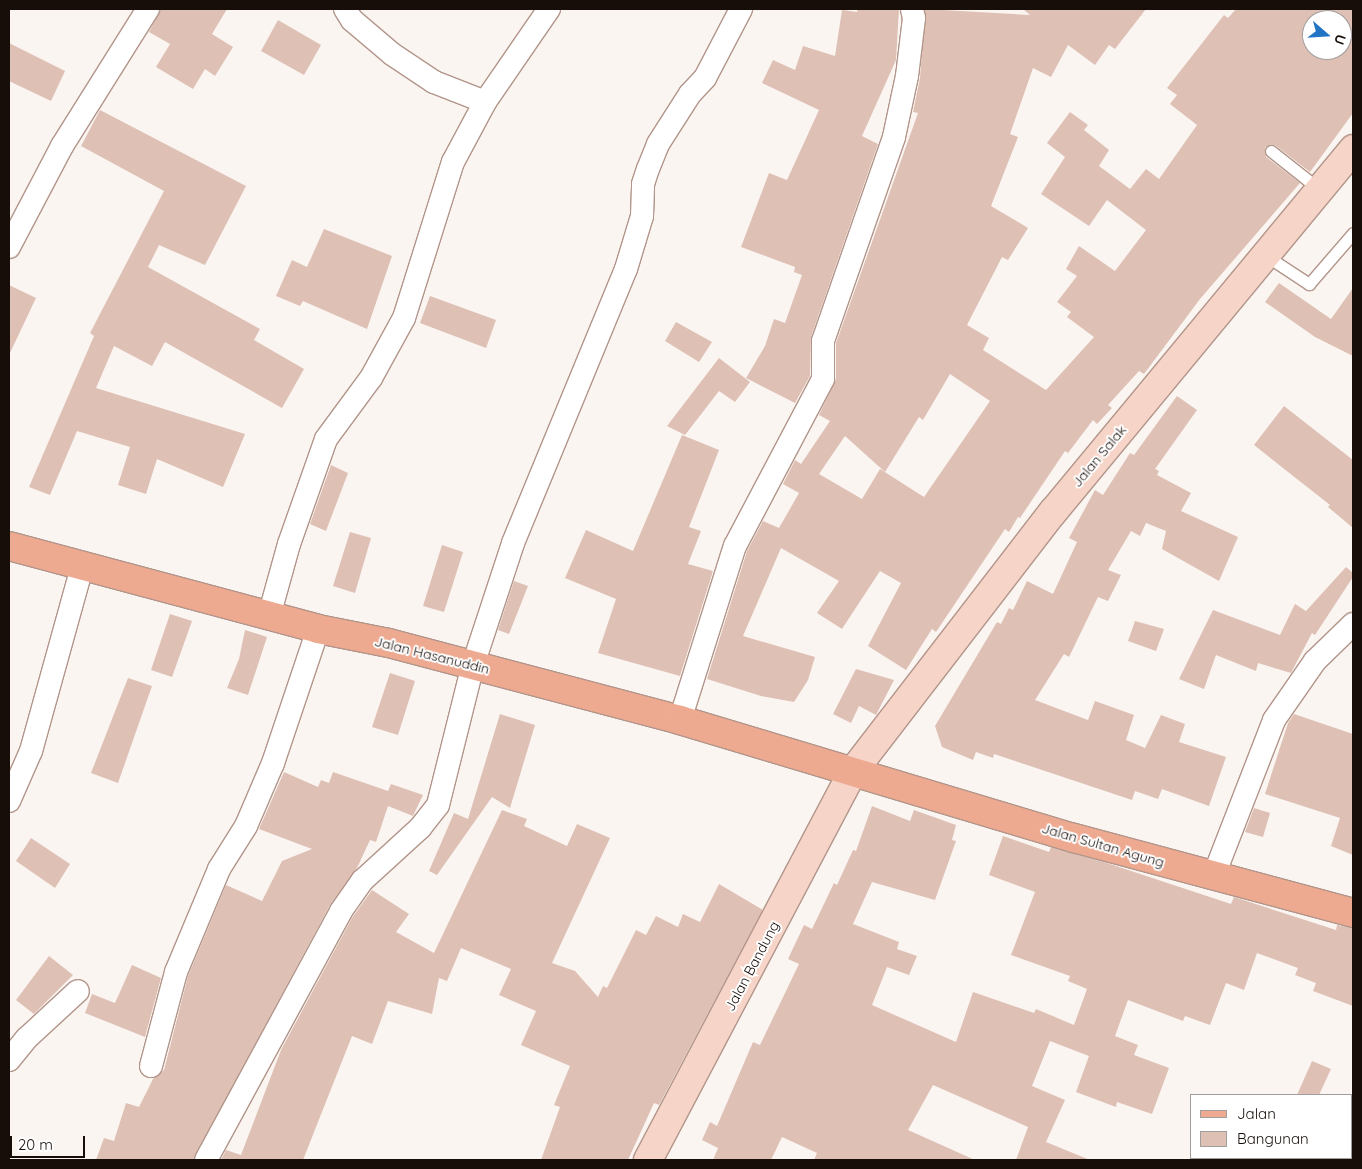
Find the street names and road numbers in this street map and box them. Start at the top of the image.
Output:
street label: Jalan Salak [1068,422,1130,490]
street label: Jalan Hasanuddin [373,633,491,677]
street label: Jalan Sultan Agung [1040,819,1166,871]
street label: Jalan Bandung [721,918,783,1014]

